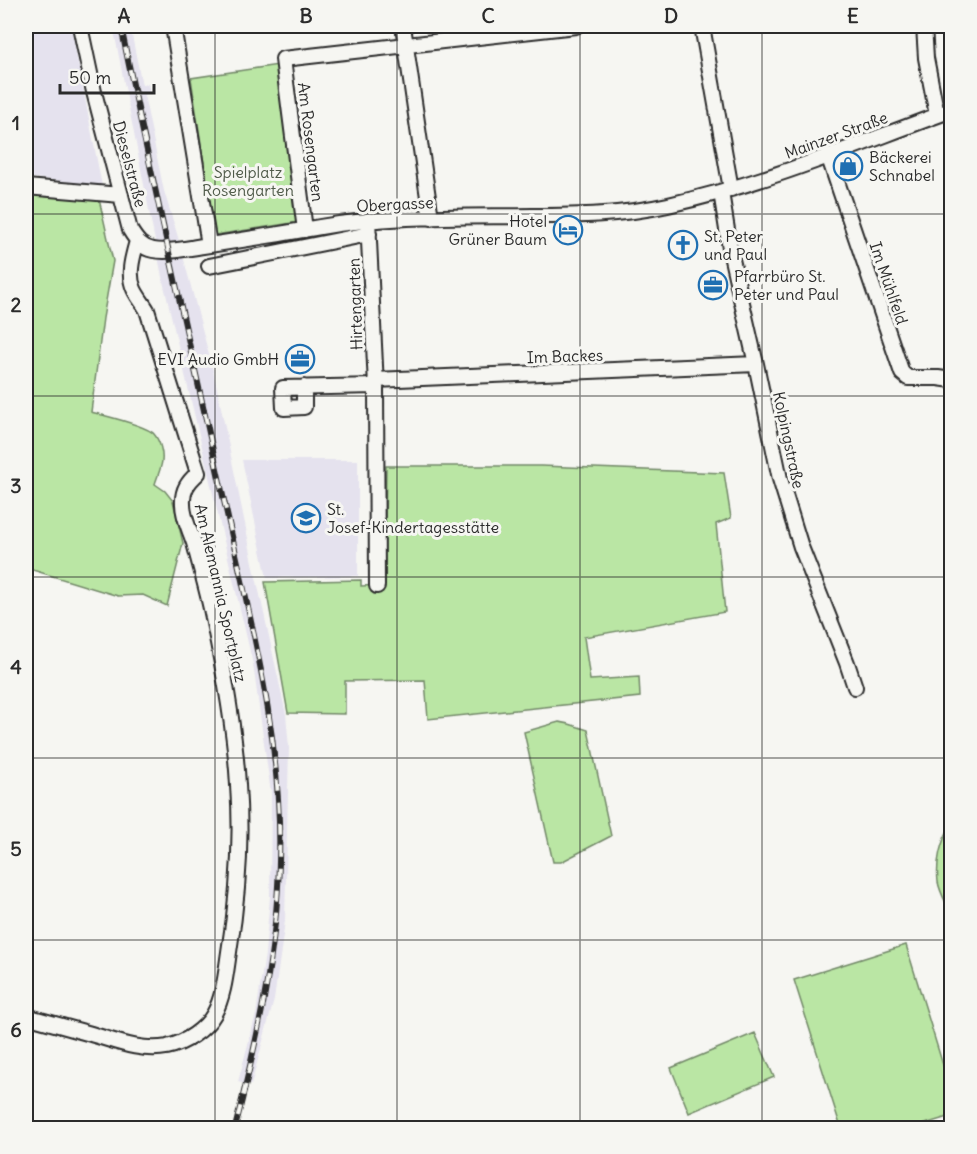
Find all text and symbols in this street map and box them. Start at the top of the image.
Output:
text: A [118,3,131,28]
text: B [299,3,313,28]
text: C [481,3,495,28]
text: D [664,3,678,28]
text: E [847,3,859,28]
scale bar [60,57,154,95]
text: 50 m [69,66,111,89]
street label: Am Rosengarten [294,81,328,203]
street label: Mainzer Straße [782,107,890,163]
text: 1 [12,110,20,135]
street label: Dieselstraße [109,119,151,209]
place label: Bäckerei Schnabel [869,147,935,185]
shop icon: Bäckerei Schnabel [832,150,864,182]
park label: Spielplatz Rosengarten [202,162,294,200]
street label: Obergasse [356,192,434,216]
place label: Hotel Grüner Baum [448,211,547,249]
hotel icon: Hotel Grüner Baum [552,214,584,246]
place label: St. Peter und Paul [704,226,767,264]
church icon: St. Peter und Paul [667,229,699,261]
street label: Im Mühlfeld [866,239,912,327]
street label: Hirtengarten [343,257,367,351]
place label: Pfarrbüro St. Peter und Paul [734,266,839,304]
office icon: Pfarrbüro St. Peter und Paul [697,269,729,301]
text: 2 [11,292,22,317]
office icon: EVI Audio GmbH [284,343,316,375]
street label: Im Backes [527,345,603,367]
place label: EVI Audio GmbH [158,349,279,369]
street label: Kolpingstraße [769,390,809,490]
text: 3 [10,473,22,498]
place label: St. Josef-Kindertagesstätte [327,499,499,537]
street label: Am Alemannia Sportplatz [191,502,251,685]
school or university icon: St. Josef-Kindertagesstätte [290,502,322,534]
text: 4 [10,654,22,679]
text: 5 [10,836,22,861]
text: 6 [10,1017,22,1042]

